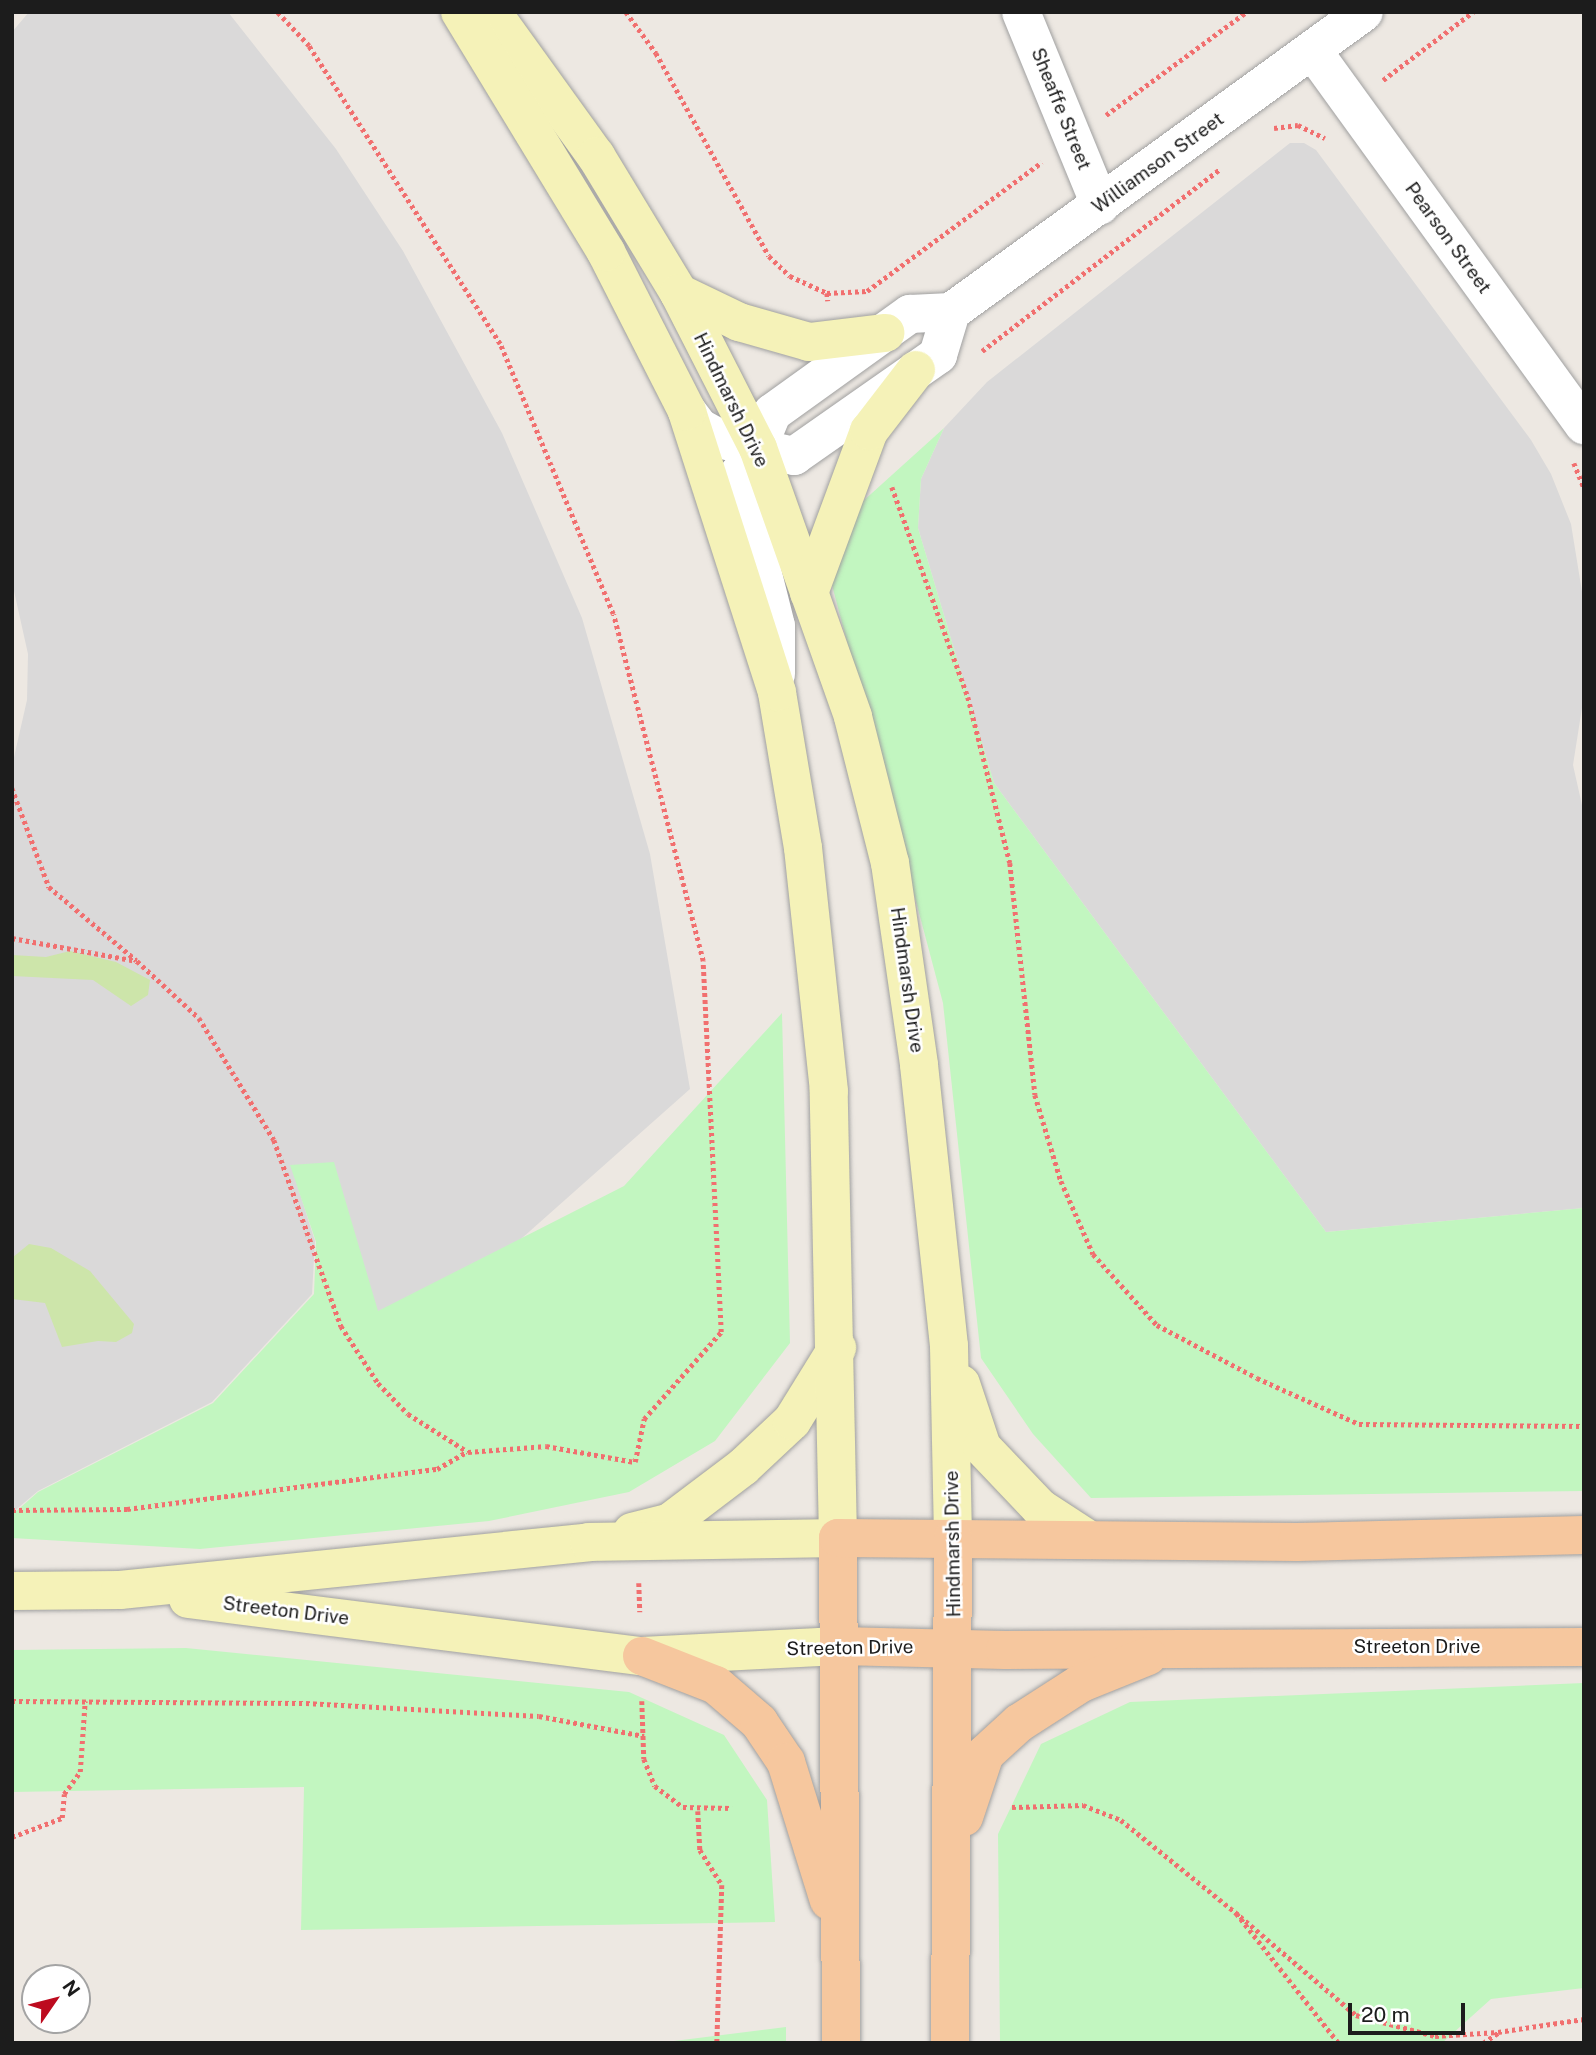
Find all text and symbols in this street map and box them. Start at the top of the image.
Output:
street label: Sheaffe Street [1026,45,1096,173]
street label: Williamson Street [1088,108,1228,218]
street label: Pearson Street [1400,178,1496,298]
street label: Hindmarsh Drive [689,329,773,471]
street label: Hindmarsh Drive [886,906,928,1054]
street label: Hindmarsh Drive [940,1470,966,1618]
street label: Streeton Drive [222,1592,350,1630]
street label: Streeton Drive [786,1635,914,1661]
street label: Streeton Drive [1353,1636,1481,1658]
north arrow [21,1964,91,2034]
text: N [58,1976,85,2000]
scale bar [1351,1988,1468,2032]
text: 20 m [1361,2002,1410,2027]

